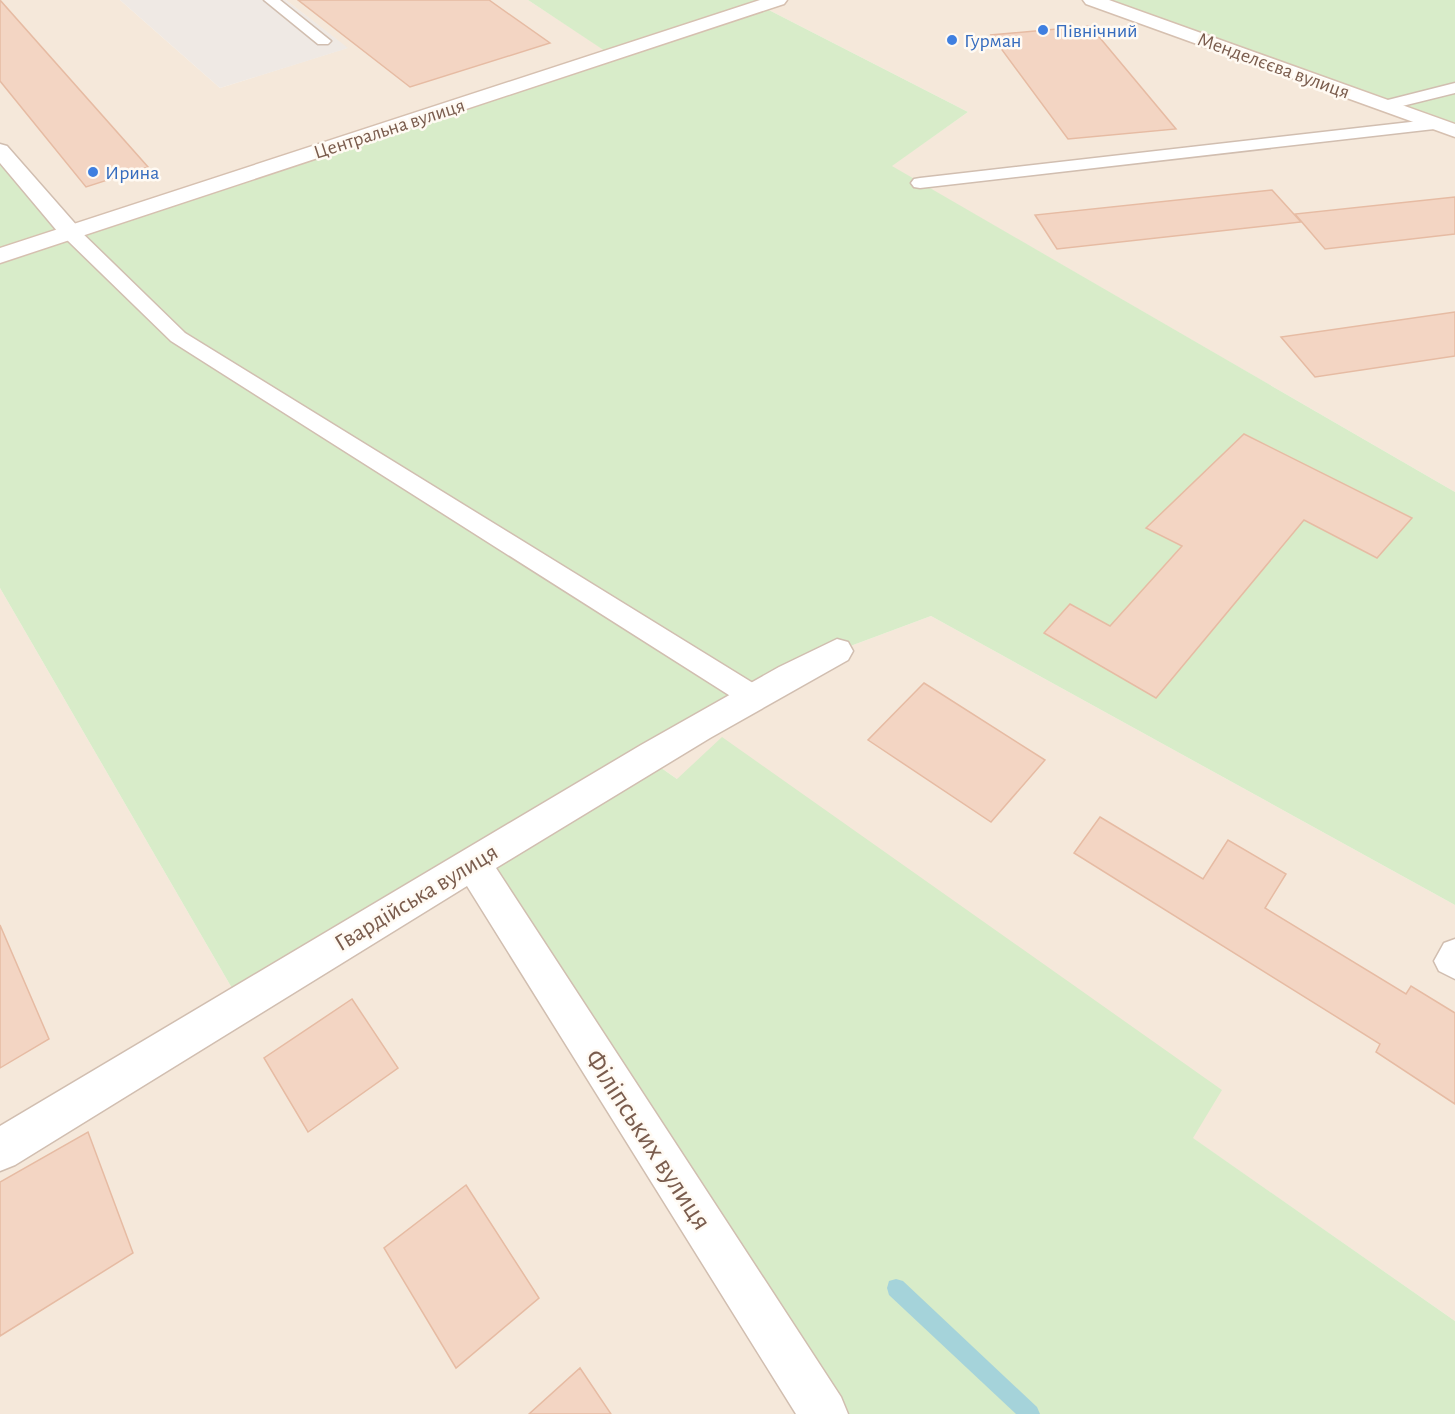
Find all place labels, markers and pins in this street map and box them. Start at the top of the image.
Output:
place label: Північний [1055,21,1138,41]
marker: Північний [1036,23,1050,37]
place label: Гурман [964,31,1022,51]
marker: Гурман [945,33,959,47]
place label: Ирина [105,163,159,183]
marker: Ирина [86,165,100,179]

